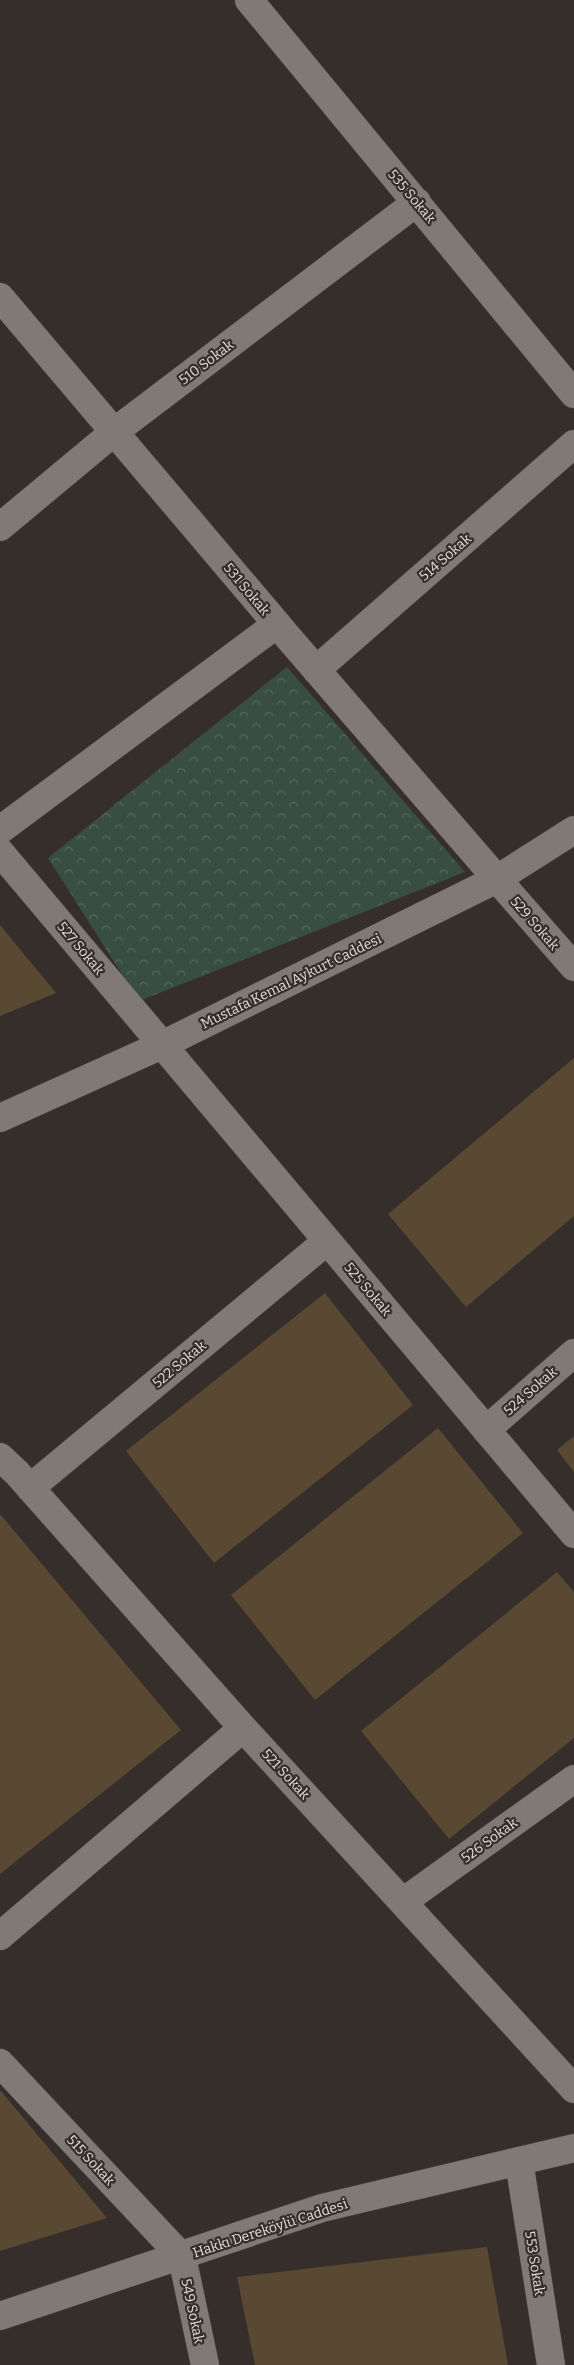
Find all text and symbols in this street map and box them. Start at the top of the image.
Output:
street label: 535 Sokak [384,166,439,227]
street label: 510 Sokak [176,336,237,388]
street label: 514 Sokak [416,530,475,585]
street label: 531 Sokak [220,560,273,619]
street label: 529 Sokak [507,893,562,954]
street label: 527 Sokak [54,918,108,978]
street label: Mustafa Kemal Aykurt Caddesi [198,930,384,1033]
street label: 525 Sokak [340,1259,395,1320]
street label: 522 Sokak [149,1337,210,1392]
street label: 524 Sokak [500,1364,561,1419]
street label: 521 Sokak [258,1746,313,1803]
street label: 526 Sokak [458,1814,521,1866]
street label: 515 Sokak [63,2132,118,2189]
street label: Hakkı Dereköylü Caddesi [191,2195,350,2262]
street label: 553 Sokak [521,2230,548,2296]
street label: 549 Sokak [177,2277,208,2345]

